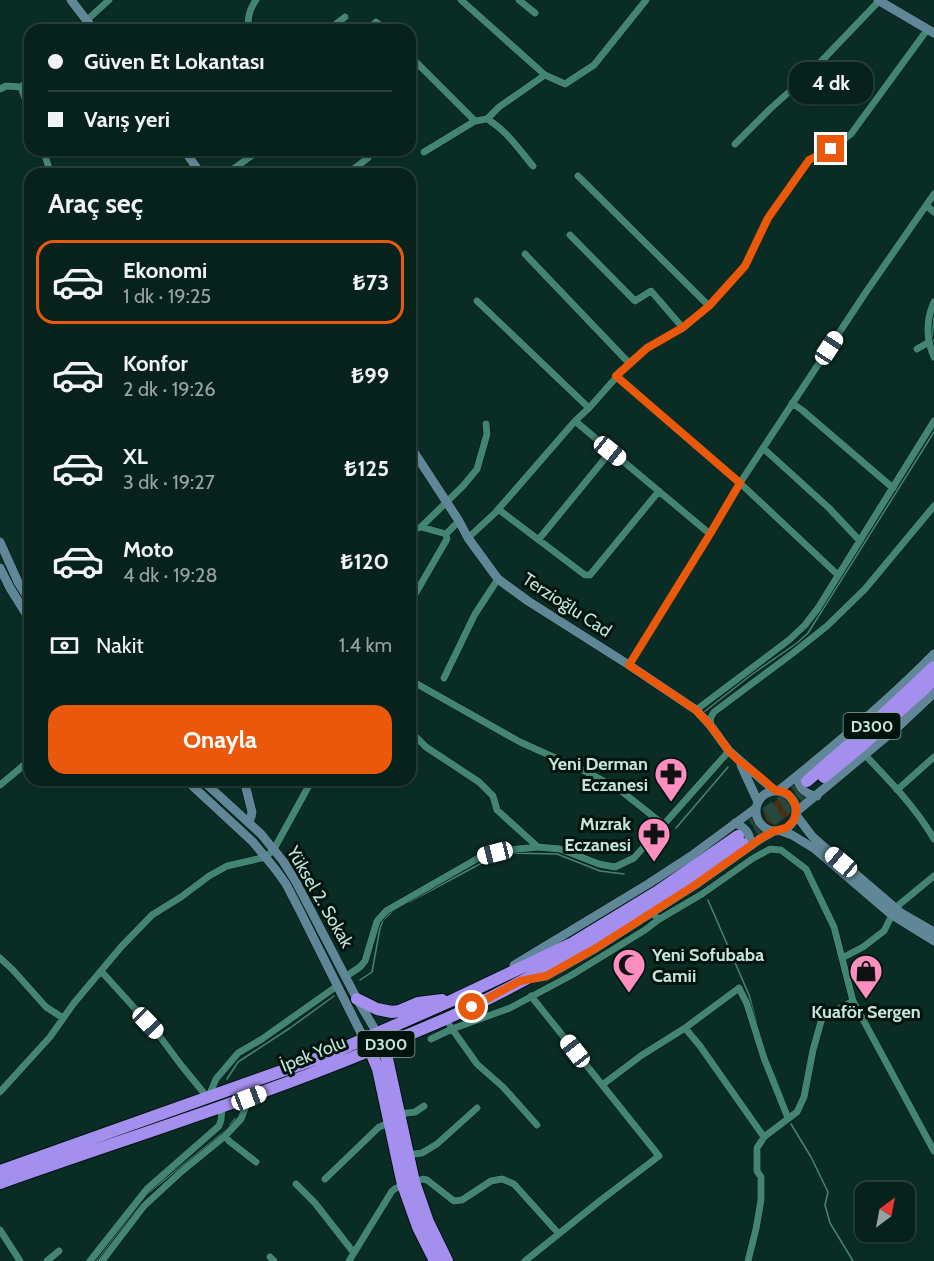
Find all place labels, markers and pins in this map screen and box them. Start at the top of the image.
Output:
place label: Yeni Derman Eczanesi [547,753,648,796]
pharmacy icon: Yeni Derman Eczanesi [653,756,689,803]
place label: Mızrak Eczanesi [564,813,631,856]
pharmacy icon: Mızrak Eczanesi [636,816,672,863]
place label: Yeni Sofubaba Camii [651,944,764,987]
mosque icon: Yeni Sofubaba Camii [611,947,647,994]
shop icon: Kuaför Sergen [848,953,884,1000]
place label: Kuaför Sergen [811,1001,921,1023]

